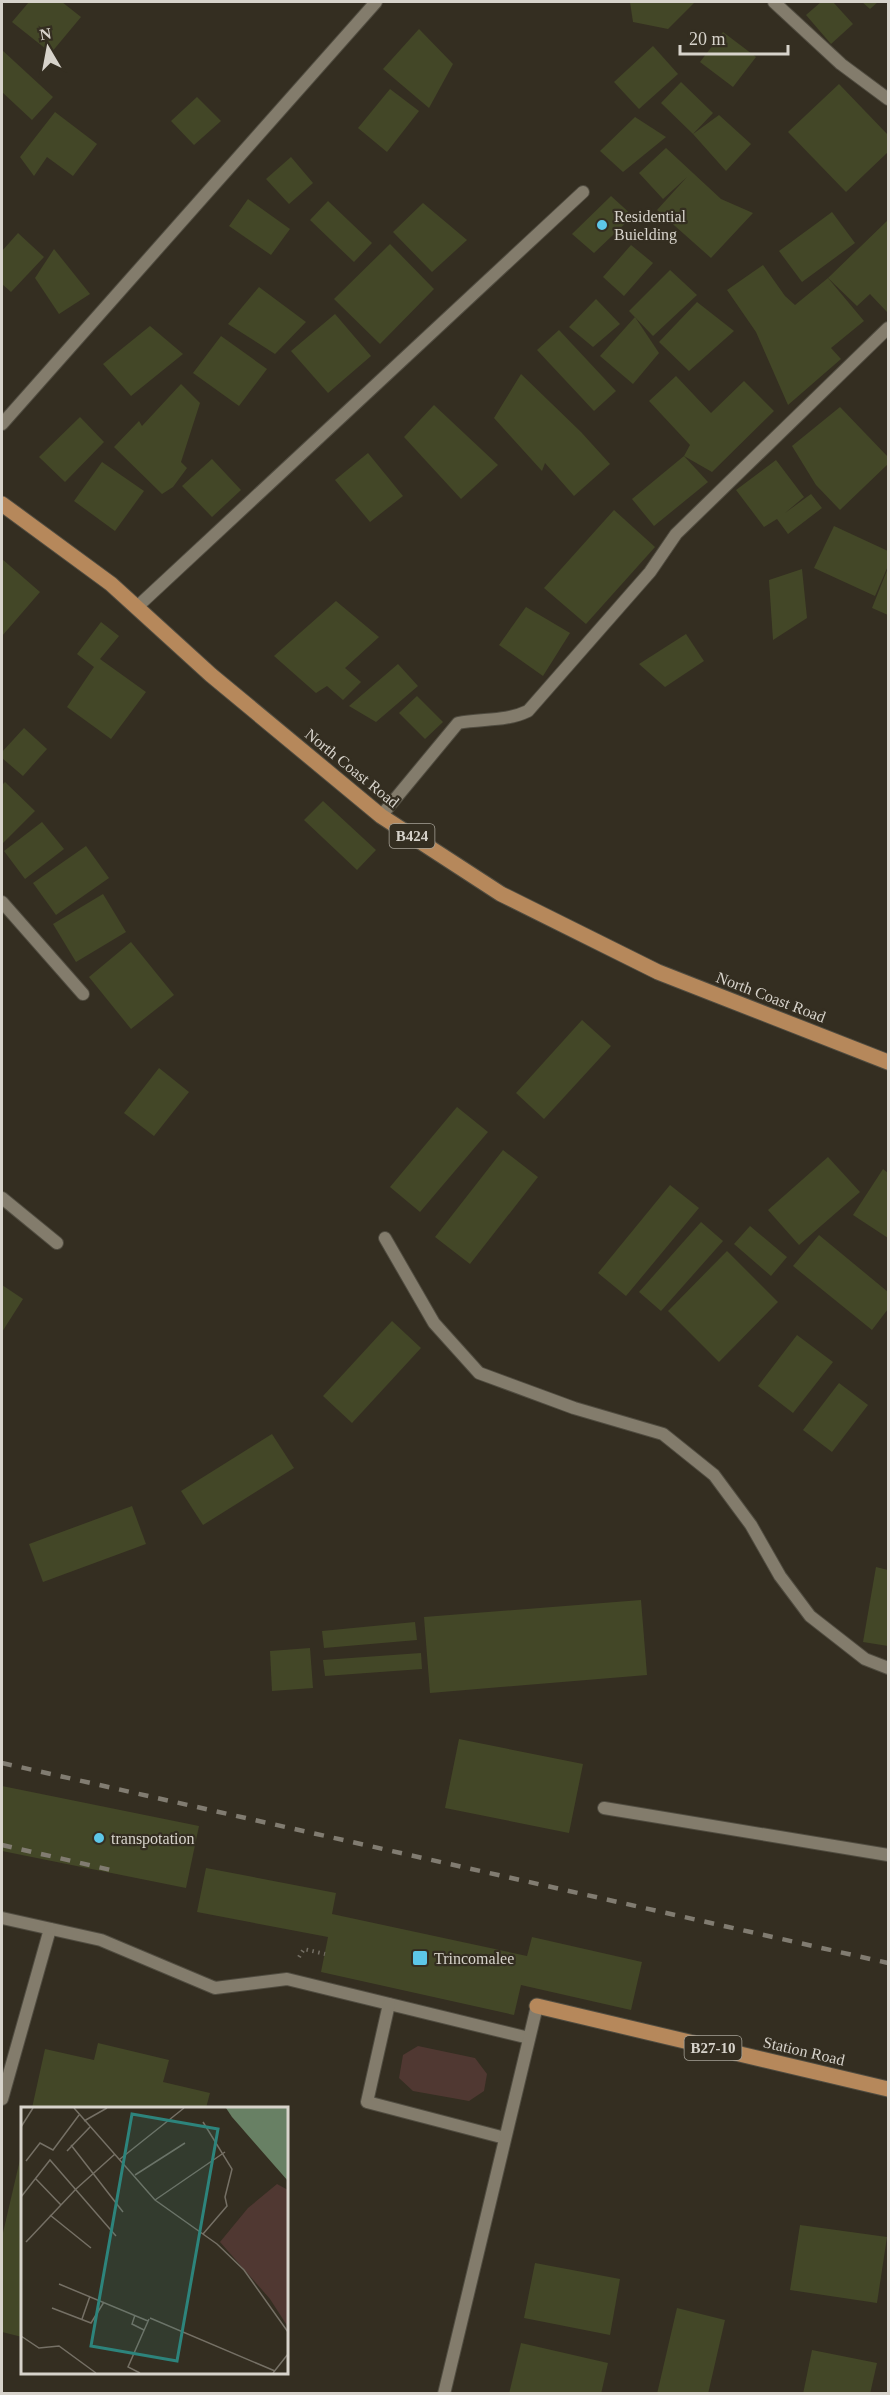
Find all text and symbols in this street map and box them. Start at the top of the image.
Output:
north arrow [18,18,78,78]
scale bar [680,18,788,56]
text: N [38,24,53,43]
text: 20 m [689,29,726,49]
place label: Residential Buielding [614,208,687,244]
marker: Residential Buielding [595,218,609,232]
street label: North Coast Road [302,725,402,811]
road number: B424 [390,824,434,848]
street label: North Coast Road [714,968,828,1026]
place label: transpotation [111,1830,195,1848]
marker: transpotation [92,1831,106,1845]
marker: Trincomalee [411,1949,429,1967]
place label: Trincomalee [434,1950,514,1967]
street label: Station Road [762,2033,846,2069]
road number: B27-10 [684,2036,742,2060]
inset map [21,2107,288,2374]

